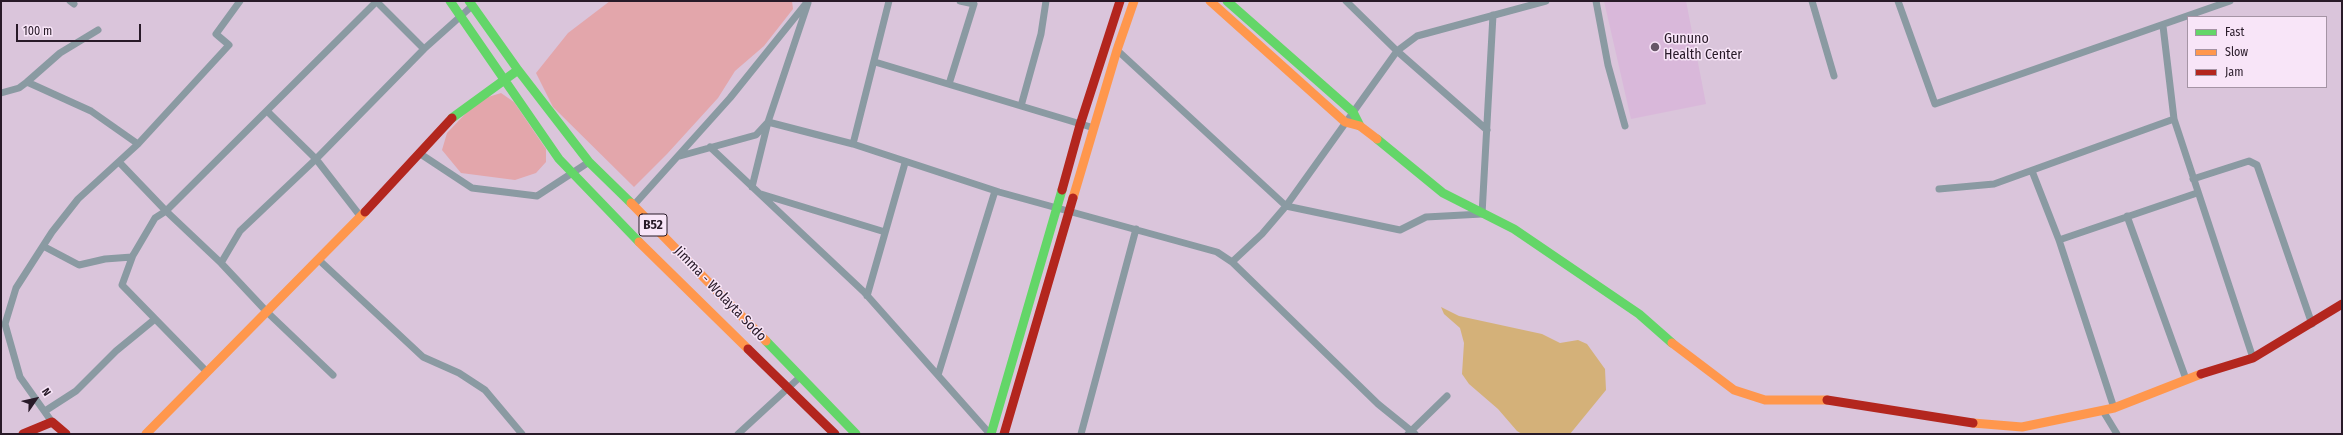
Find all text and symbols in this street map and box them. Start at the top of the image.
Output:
scale bar [18,16,143,42]
legend [2187,16,2327,88]
text: 100 m [23,24,52,38]
text: Fast [2225,25,2244,39]
place label: Gununo Health Center [1664,31,1742,64]
marker: Gununo Health Center [1649,41,1661,53]
text: Slow [2225,45,2248,59]
text: Jam [2225,65,2243,79]
road number: B52 [639,214,667,236]
street label: Jimma - Wolayta Sodo [670,243,770,345]
north arrow [16,379,56,419]
text: N [39,386,54,398]

